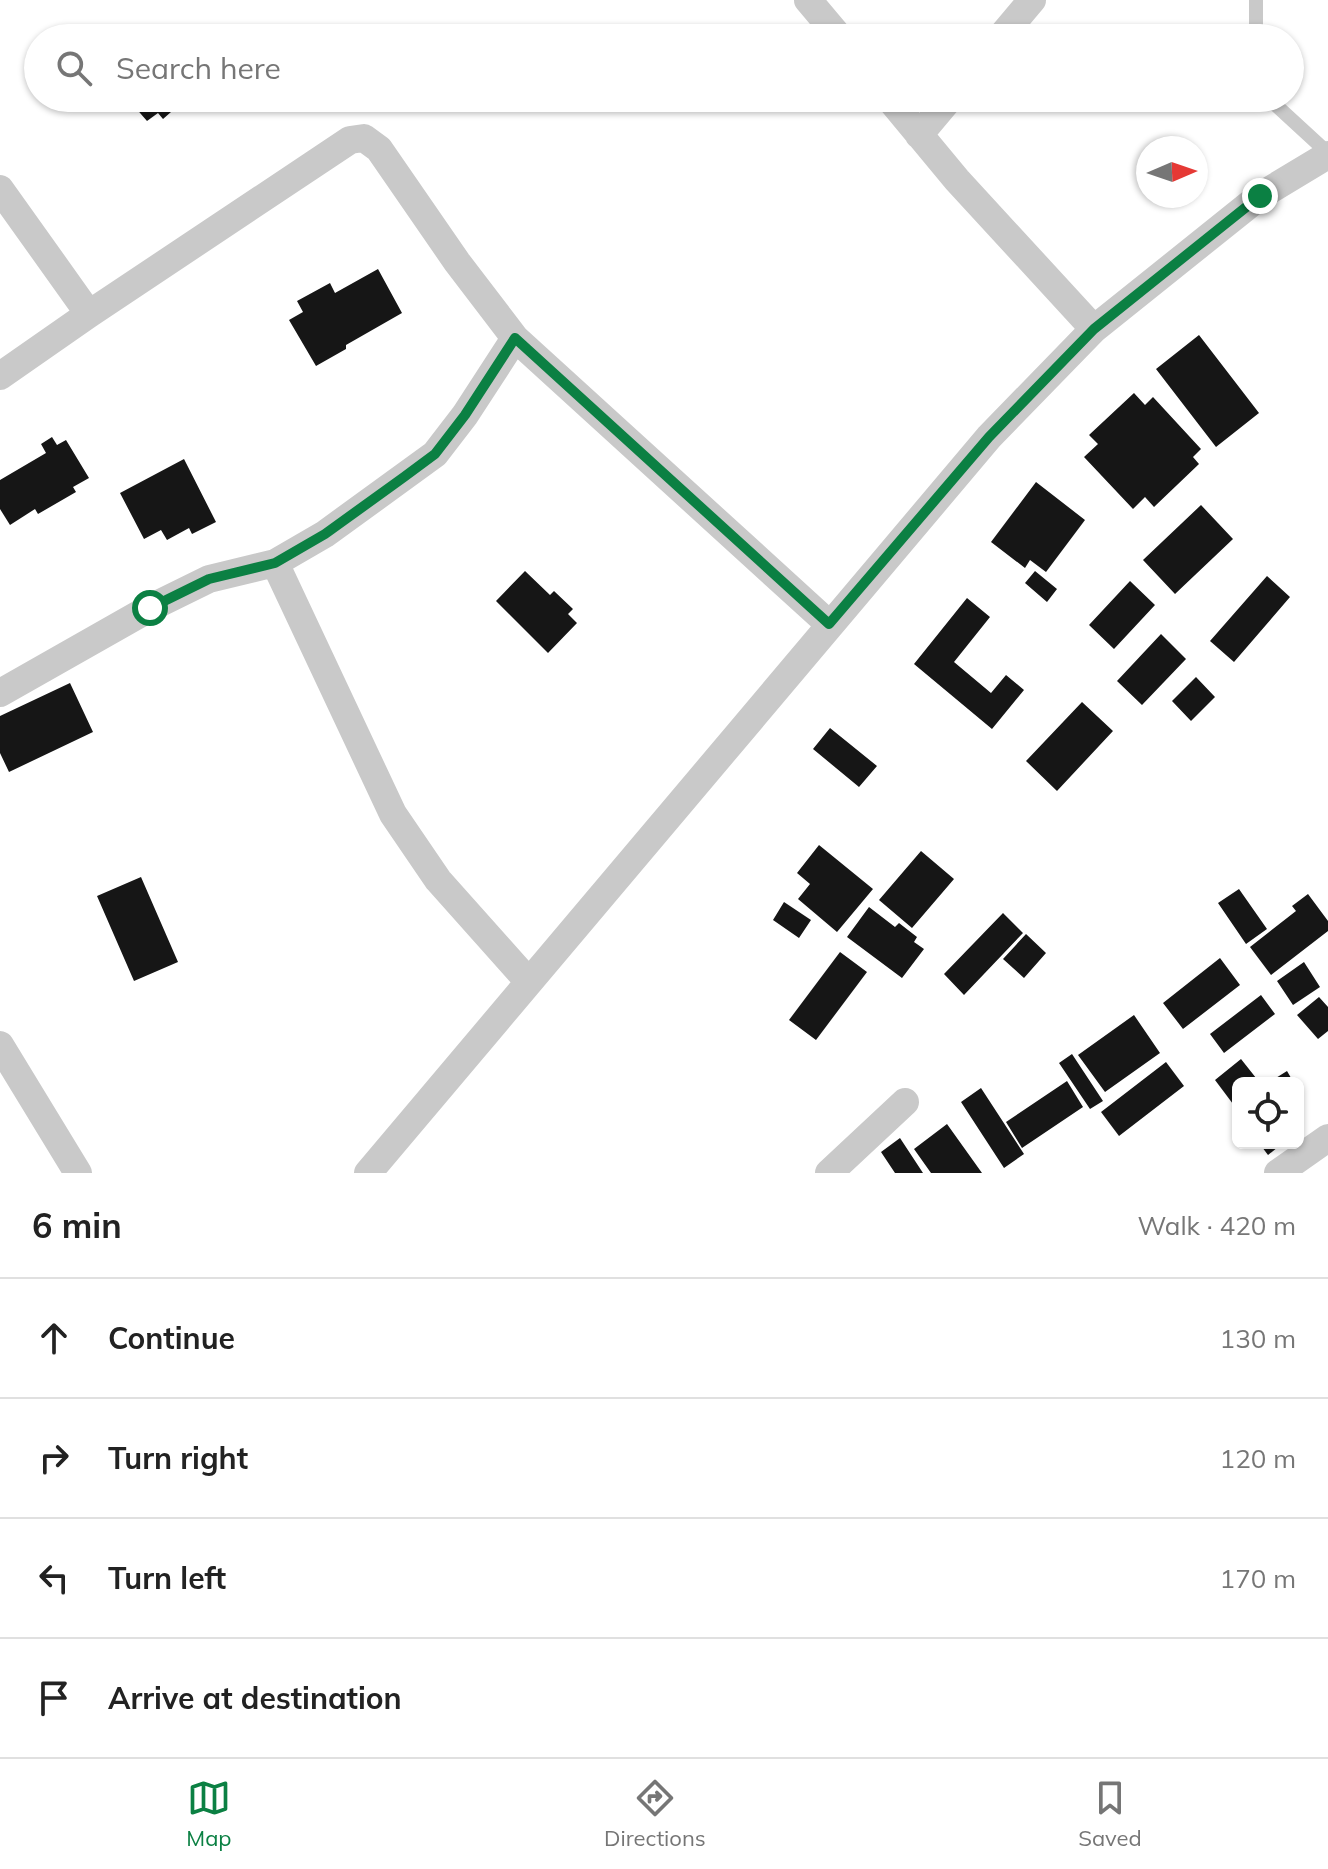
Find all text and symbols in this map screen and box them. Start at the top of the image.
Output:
search box [24,24,1304,112]
icon: search [52,46,96,90]
text: Search here [116,49,281,87]
north arrow [1136,136,1208,208]
route end [1242,178,1278,214]
route start [132,590,168,626]
map controls [1232,1077,1304,1149]
button: locate [1232,1077,1304,1149]
text: 6 min [32,1204,122,1247]
text: Walk · 420 m [1137,1209,1296,1242]
icon: ahead [32,1316,76,1360]
text: Continue [108,1319,235,1357]
text: 130 m [1220,1322,1296,1355]
icon: right [32,1436,76,1480]
text: Turn right [108,1439,248,1477]
text: 120 m [1220,1442,1296,1475]
icon: left [32,1556,76,1600]
text: Turn left [108,1559,226,1597]
text: 170 m [1220,1562,1296,1595]
icon: arrive [32,1676,76,1720]
text: Arrive at destination [108,1679,402,1717]
tab: Map [186,1776,232,1852]
tab: Directions [604,1776,706,1852]
tab: Saved [1078,1776,1142,1852]

